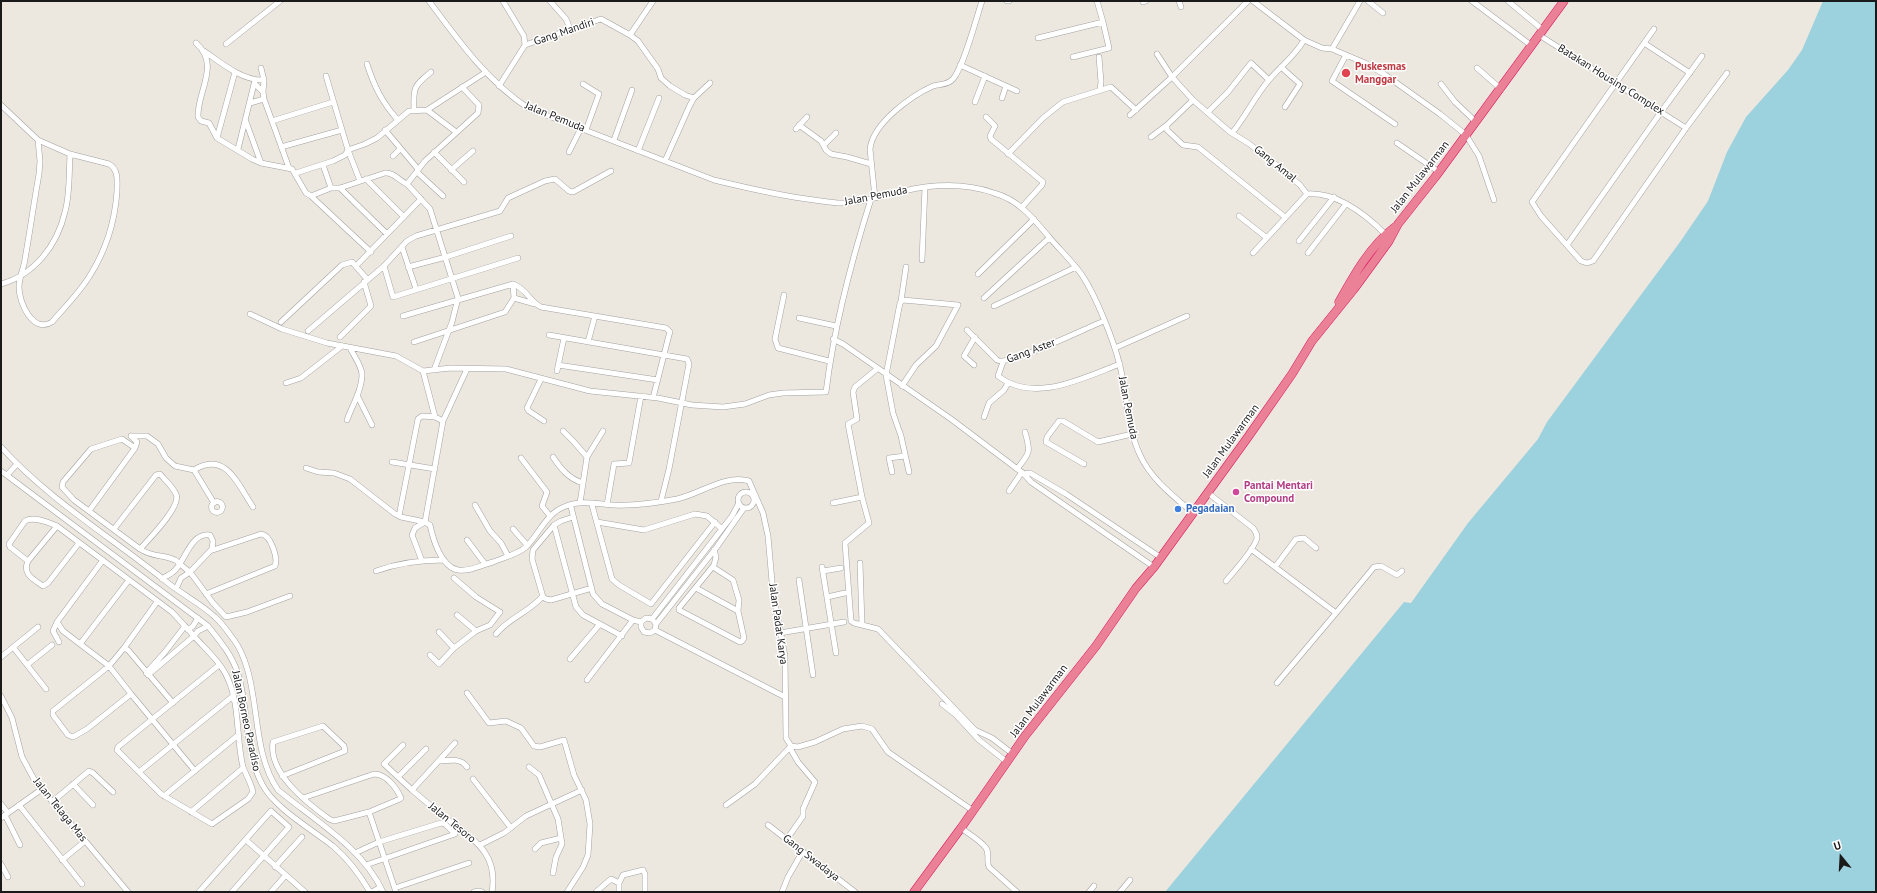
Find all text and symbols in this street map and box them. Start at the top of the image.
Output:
street label: Gang Mandiri [532,16,596,48]
street label: Batakan Housing Complex [1555,42,1667,118]
place label: Puskesmas Manggar [1355,60,1406,86]
marker: Puskesmas Manggar [1340,67,1352,79]
street label: Jalan Pemuda [523,99,587,135]
street label: Jalan Mulawarman [1388,139,1452,215]
street label: Gang Amal [1251,143,1299,185]
street label: Jalan Pemuda [843,183,909,209]
street label: Gang Aster [1005,336,1057,366]
street label: Jalan Pemuda [1115,375,1141,441]
street label: Jalan Mulawarman [1200,402,1262,480]
place label: Pantai Mentari Compound [1244,479,1313,505]
marker: Pantai Mentari Compound [1231,487,1241,497]
place label: Pegadaian [1186,502,1235,516]
marker: Pegadaian [1173,504,1183,514]
street label: Jalan Padat Karya [766,583,790,665]
street label: Jalan Mulawarman [1007,662,1071,740]
street label: Jalan Borneo Paradiso [229,670,263,772]
street label: Jalan Telaga Mas [30,775,90,845]
street label: Jalan Tesoro [426,800,478,846]
street label: Gang Swadaya [780,832,842,884]
north arrow [1821,837,1861,877]
text: U [1832,838,1843,853]

